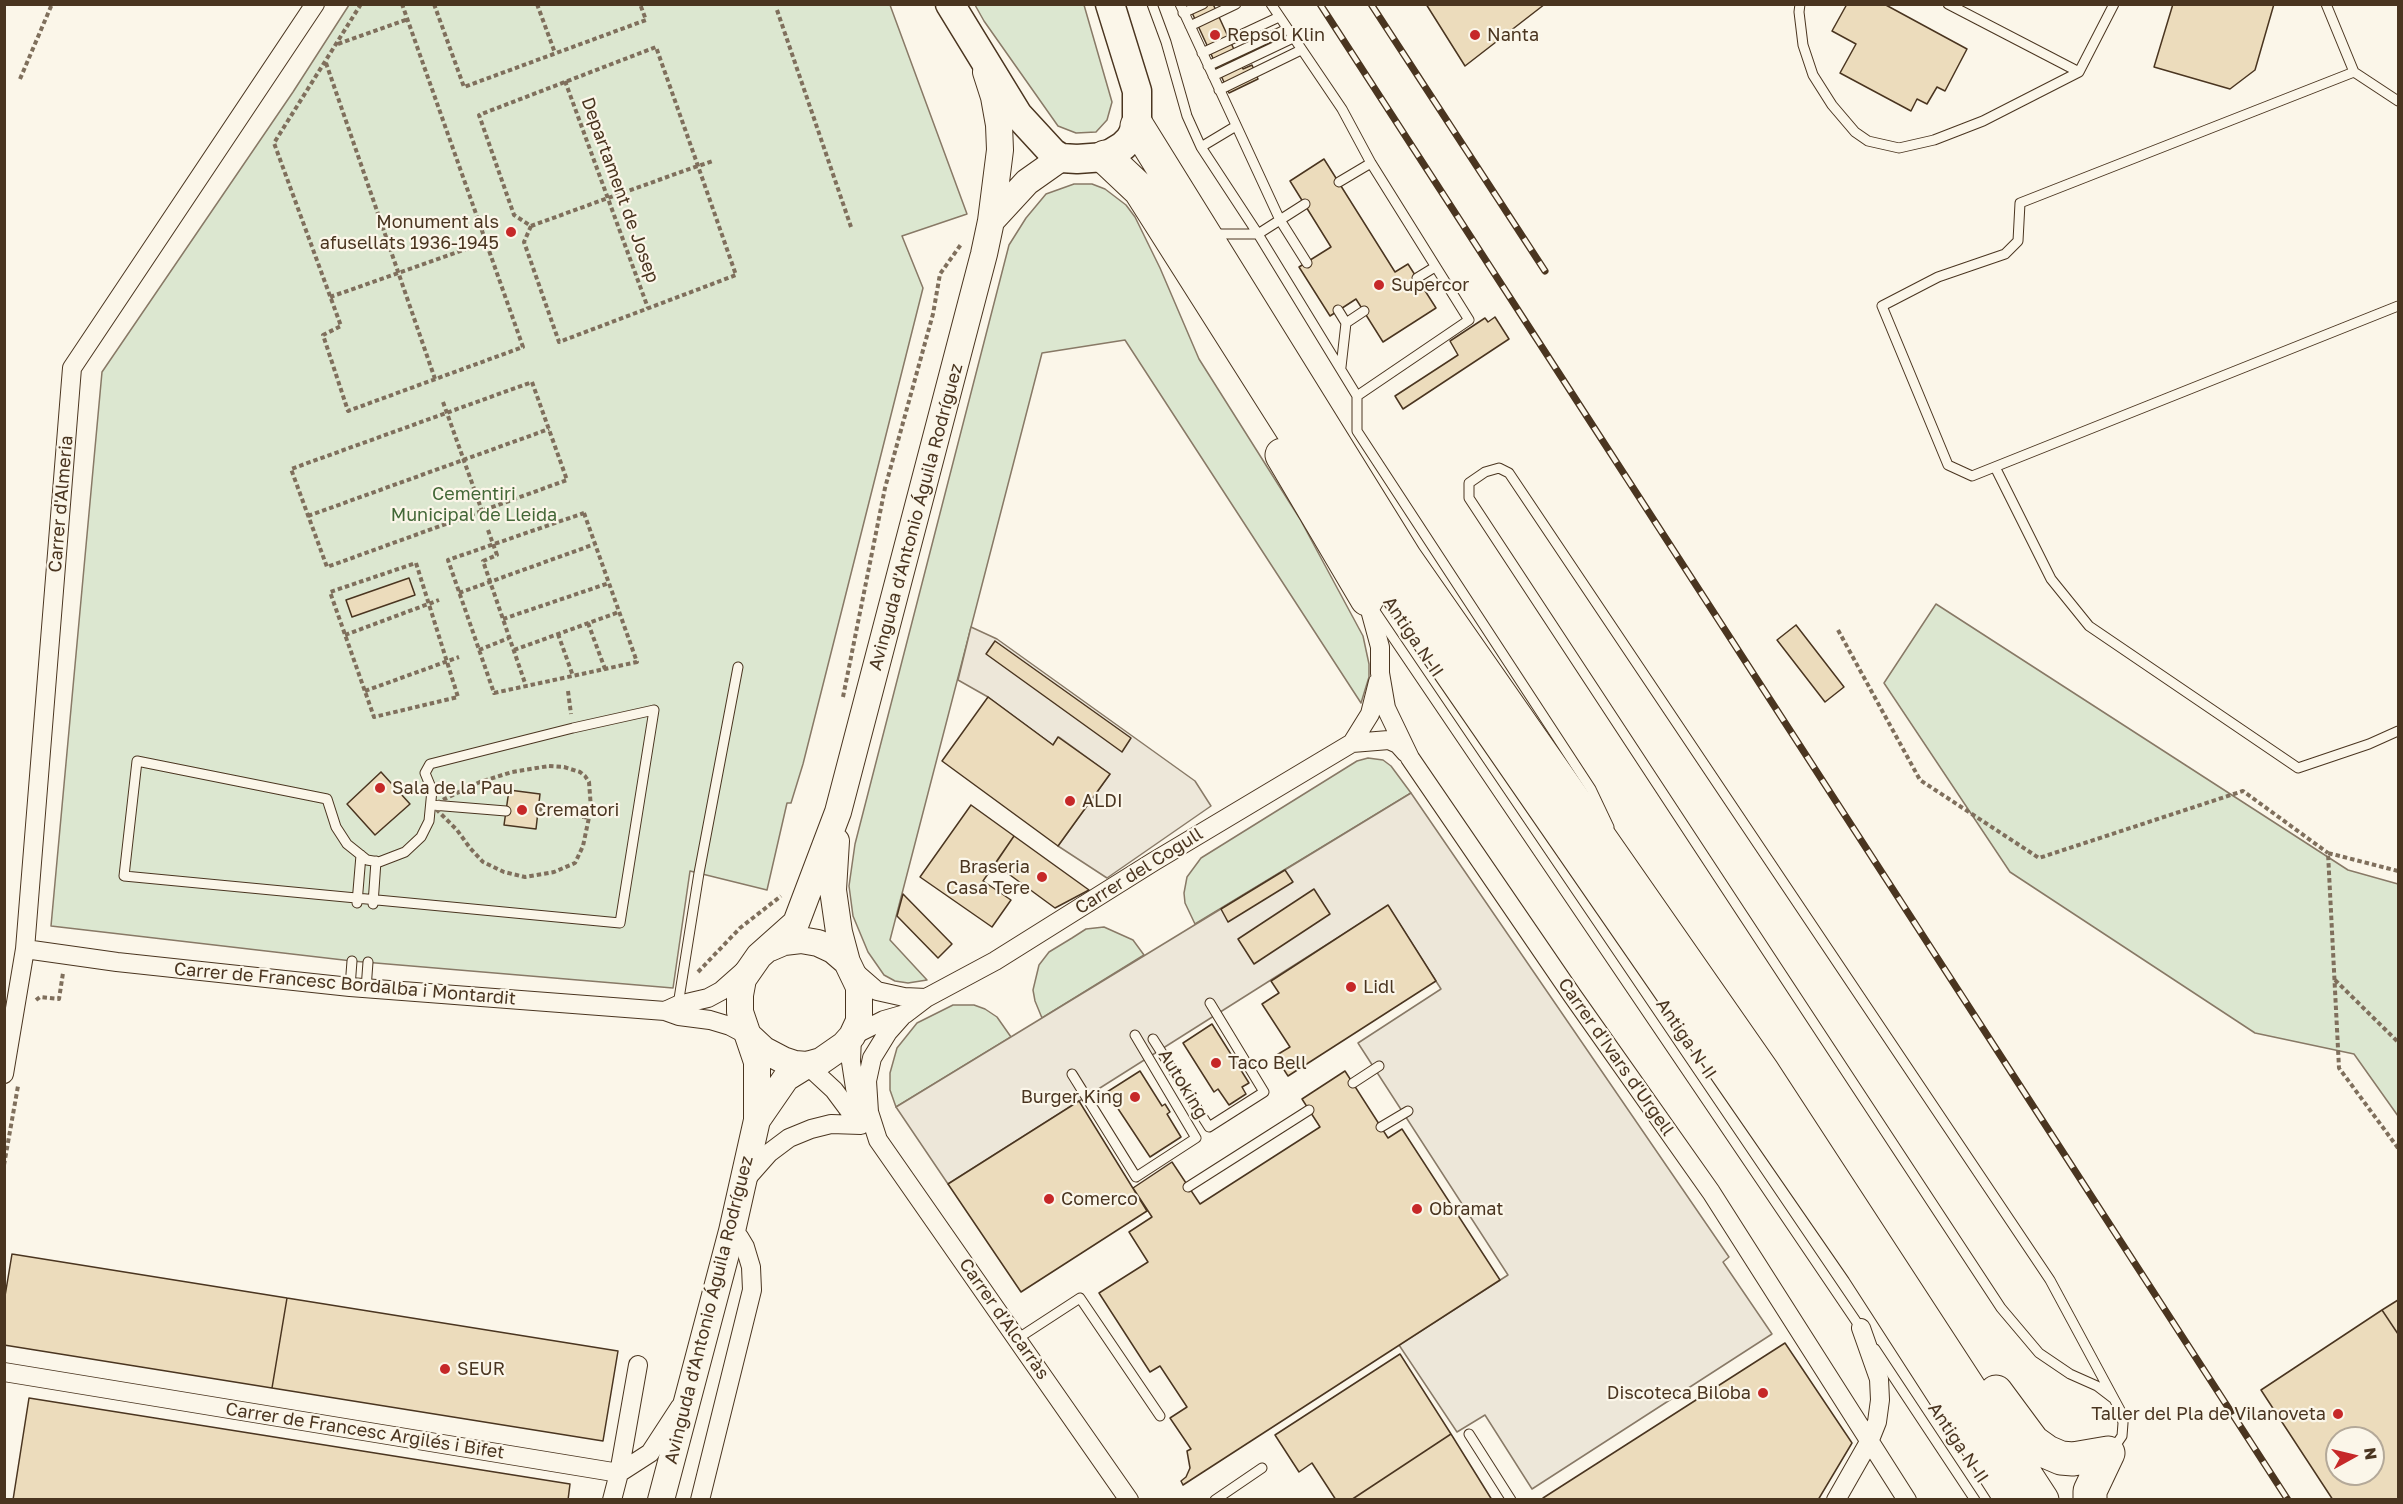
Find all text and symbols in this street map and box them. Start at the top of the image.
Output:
place label: Repsol Klin [1227,24,1325,46]
place label: Nanta [1487,24,1539,46]
marker: Repsol Klin [1208,28,1222,42]
marker: Nanta [1468,28,1482,42]
street label: Departament de Josep [576,94,664,286]
place label: Monument als afusellats 1936-1945 [320,211,499,254]
marker: Monument als afusellats 1936-1945 [504,225,518,239]
place label: Supercor [1391,274,1469,296]
marker: Supercor [1372,278,1386,292]
street label: Avinguda d'Antonio Águila Rodríguez [865,361,967,673]
street label: Carrer d'Almeria [44,434,78,574]
park label: Cementiri Municipal de Lleida [391,483,557,526]
street label: Antiga N-II [1378,593,1448,681]
place label: Sala de la Pau [392,777,513,799]
marker: Sala de la Pau [373,781,387,795]
place label: ALDI [1082,790,1123,812]
marker: ALDI [1063,794,1077,808]
place label: Crematori [534,799,619,821]
marker: Crematori [515,803,529,817]
street label: Carrer del Cogull [1071,823,1207,919]
place label: Braseria Casa Tere [946,856,1030,898]
marker: Braseria Casa Tere [1035,870,1049,884]
street label: Carrer de Francesc Bordalba i Montardit [173,958,517,1010]
street label: Carrer d'Ivars d'Urgell [1553,974,1679,1140]
place label: Lidl [1363,976,1395,998]
marker: Lidl [1344,980,1358,994]
street label: Antiga N-II [1651,995,1721,1083]
street label: Autoking [1154,1045,1212,1123]
place label: Taco Bell [1228,1052,1307,1074]
marker: Taco Bell [1209,1056,1223,1070]
place label: Burger King [1021,1086,1123,1108]
marker: Burger King [1128,1090,1142,1104]
street label: Avinguda d'Antonio Águila Rodríguez [660,1154,758,1466]
place label: Comerco [1061,1188,1138,1210]
marker: Comerco [1042,1192,1056,1206]
place label: Obramat [1429,1198,1504,1220]
marker: Obramat [1410,1202,1424,1216]
street label: Carrer d'Alcarràs [954,1254,1054,1384]
place label: SEUR [457,1358,505,1380]
marker: SEUR [438,1362,452,1376]
place label: Discoteca Biloba [1607,1382,1751,1404]
marker: Discoteca Biloba [1756,1386,1770,1400]
street label: Carrer de Francesc Argilés i Bifet [224,1398,506,1464]
street label: Antiga N-II [1923,1399,1993,1487]
place label: Taller del Pla de Vilanoveta [2091,1403,2326,1425]
marker: Taller del Pla de Vilanoveta [2331,1407,2345,1421]
north arrow [2325,1426,2385,1486]
text: N [2360,1446,2382,1461]

